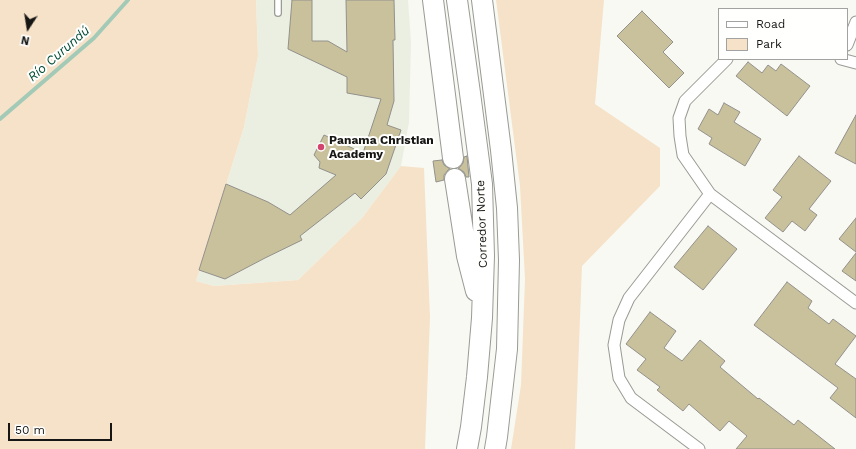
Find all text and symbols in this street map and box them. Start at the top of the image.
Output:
north arrow [8,8,48,48]
legend [718,8,848,60]
text: Road [756,17,785,31]
water label: Río Curundú [25,23,93,85]
text: N [20,33,31,47]
text: Park [756,37,782,51]
place label: Panama Christian Academy [329,133,434,161]
marker: Panama Christian Academy [316,142,326,152]
street label: Corredor Norte [473,180,491,268]
scale bar [10,415,114,441]
text: 50 m [15,423,45,437]

